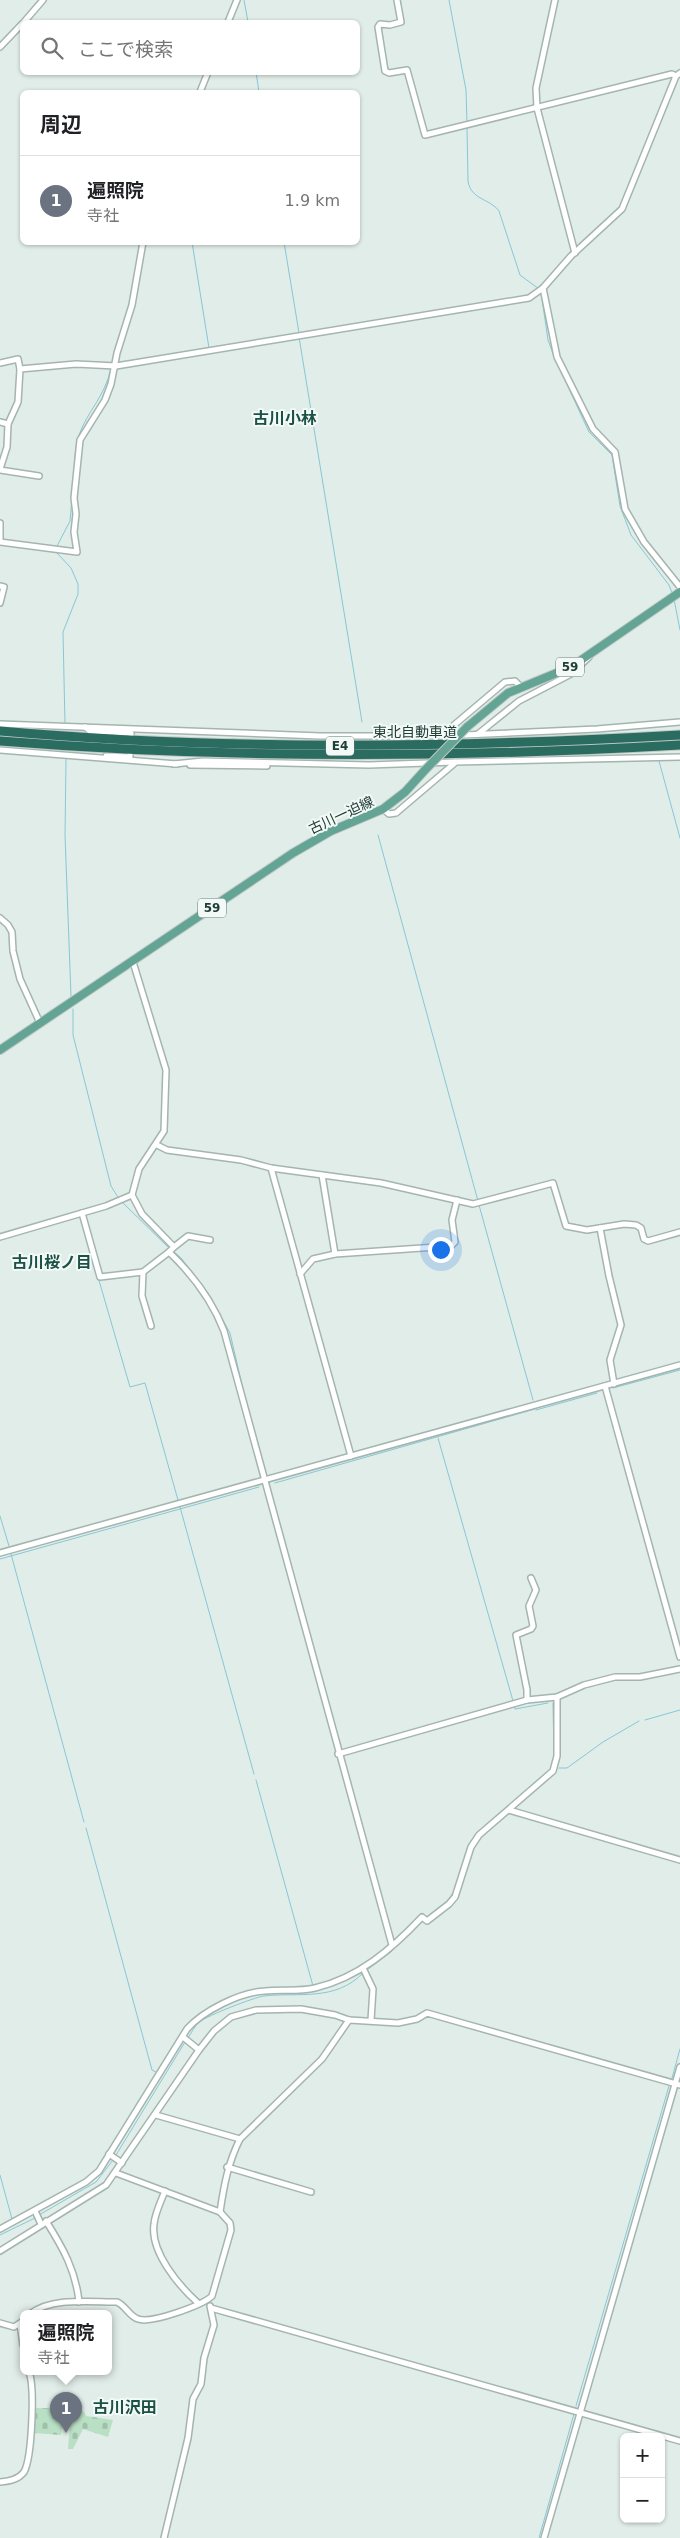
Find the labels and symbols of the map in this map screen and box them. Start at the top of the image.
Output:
district label: 古川小林 [253,409,317,428]
road number: 59 [556,658,584,676]
street label: 東北自動車道 [373,724,457,740]
road number: E4 [326,736,354,756]
street label: 古川一迫線 [306,793,376,837]
road number: 59 [198,898,226,918]
your location [428,1237,454,1263]
district label: 古川桜ノ目 [12,1253,92,1272]
pin: 1 [50,2392,82,2433]
district label: 古川沢田 [93,2398,157,2417]

